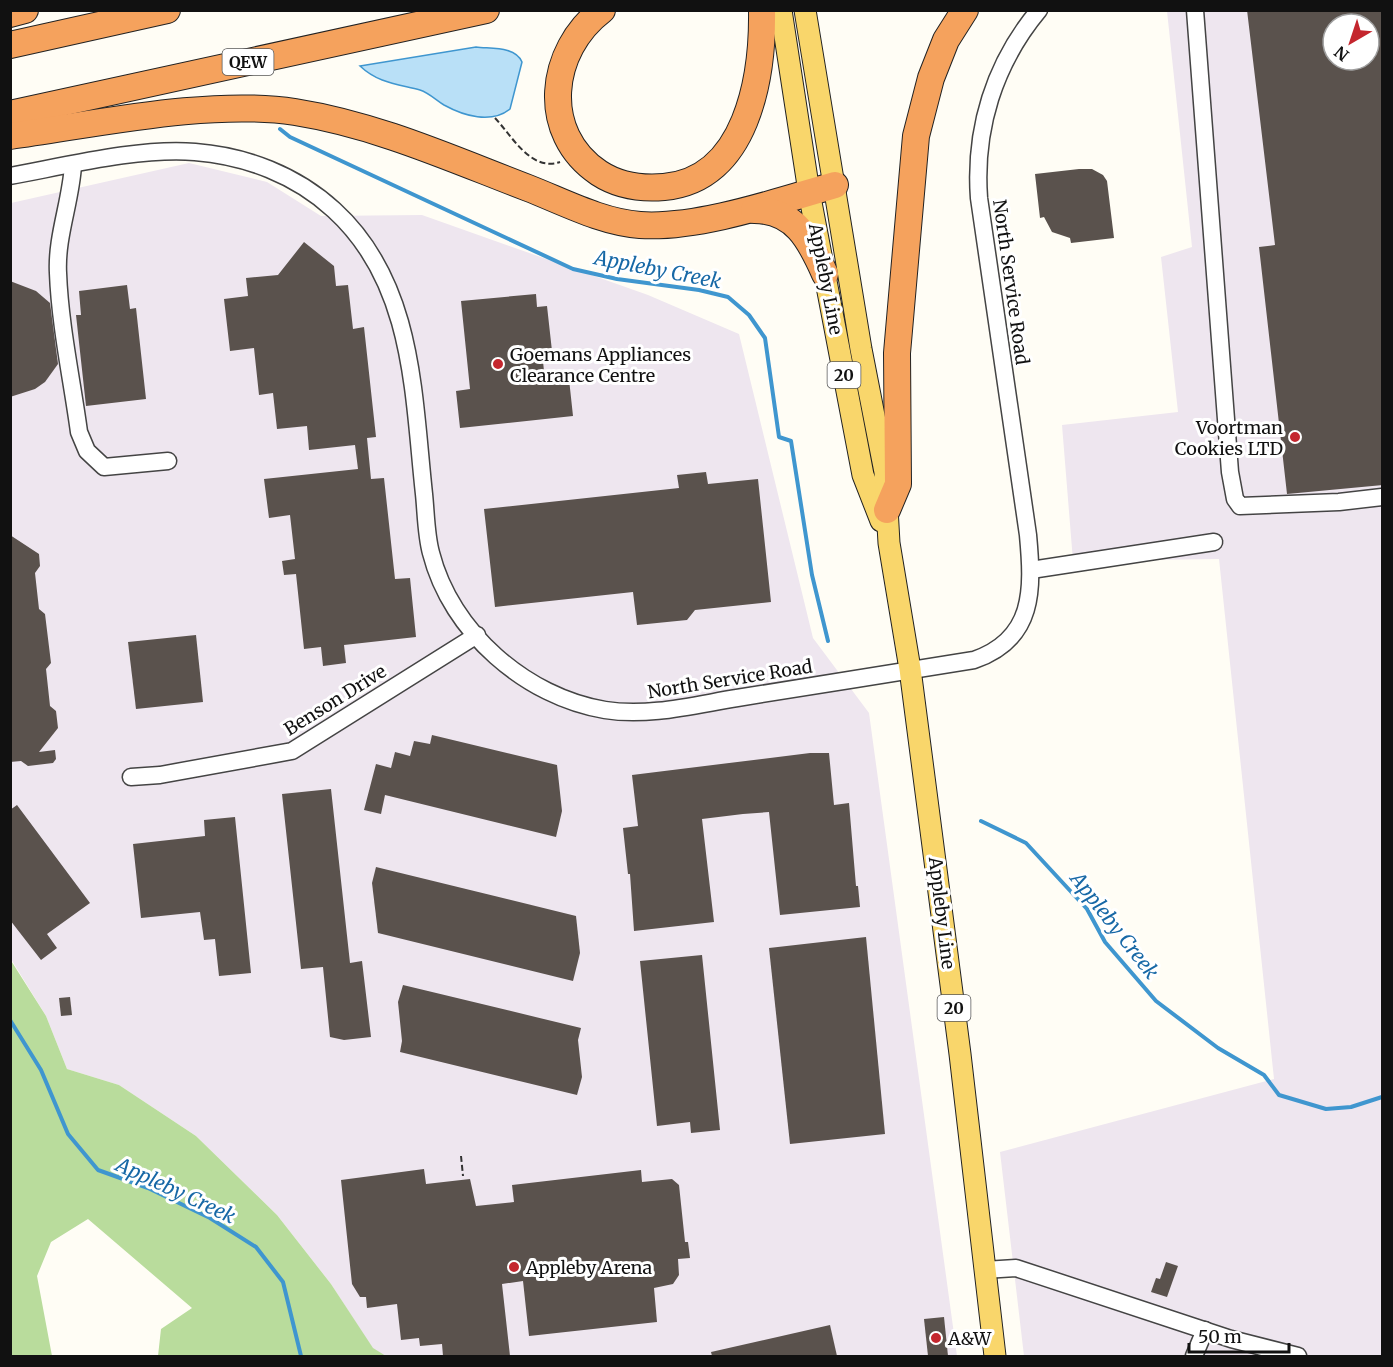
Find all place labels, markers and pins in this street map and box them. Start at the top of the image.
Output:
place label: Goemans Appliances Clearance Centre [510,343,691,387]
marker: Goemans Appliances Clearance Centre [491,357,505,371]
place label: Voortman Cookies LTD [1175,416,1283,460]
marker: Voortman Cookies LTD [1288,430,1302,444]
place label: Appleby Arena [525,1256,652,1279]
marker: Appleby Arena [507,1260,521,1274]
place label: A&W [947,1327,992,1350]
marker: A&W [929,1331,943,1345]

